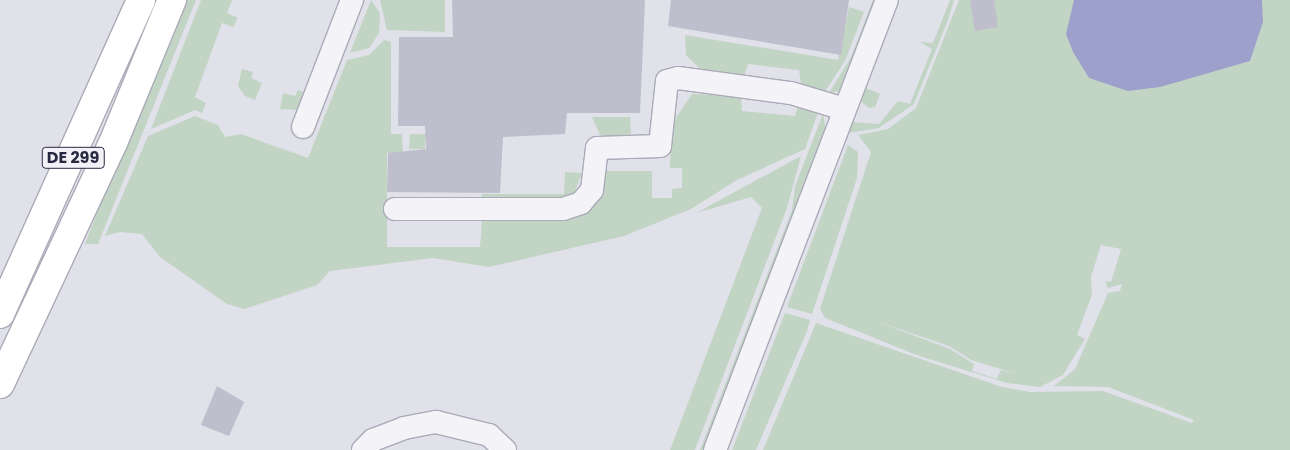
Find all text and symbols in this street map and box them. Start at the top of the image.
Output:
road number: DE 299 [42,144,104,172]

